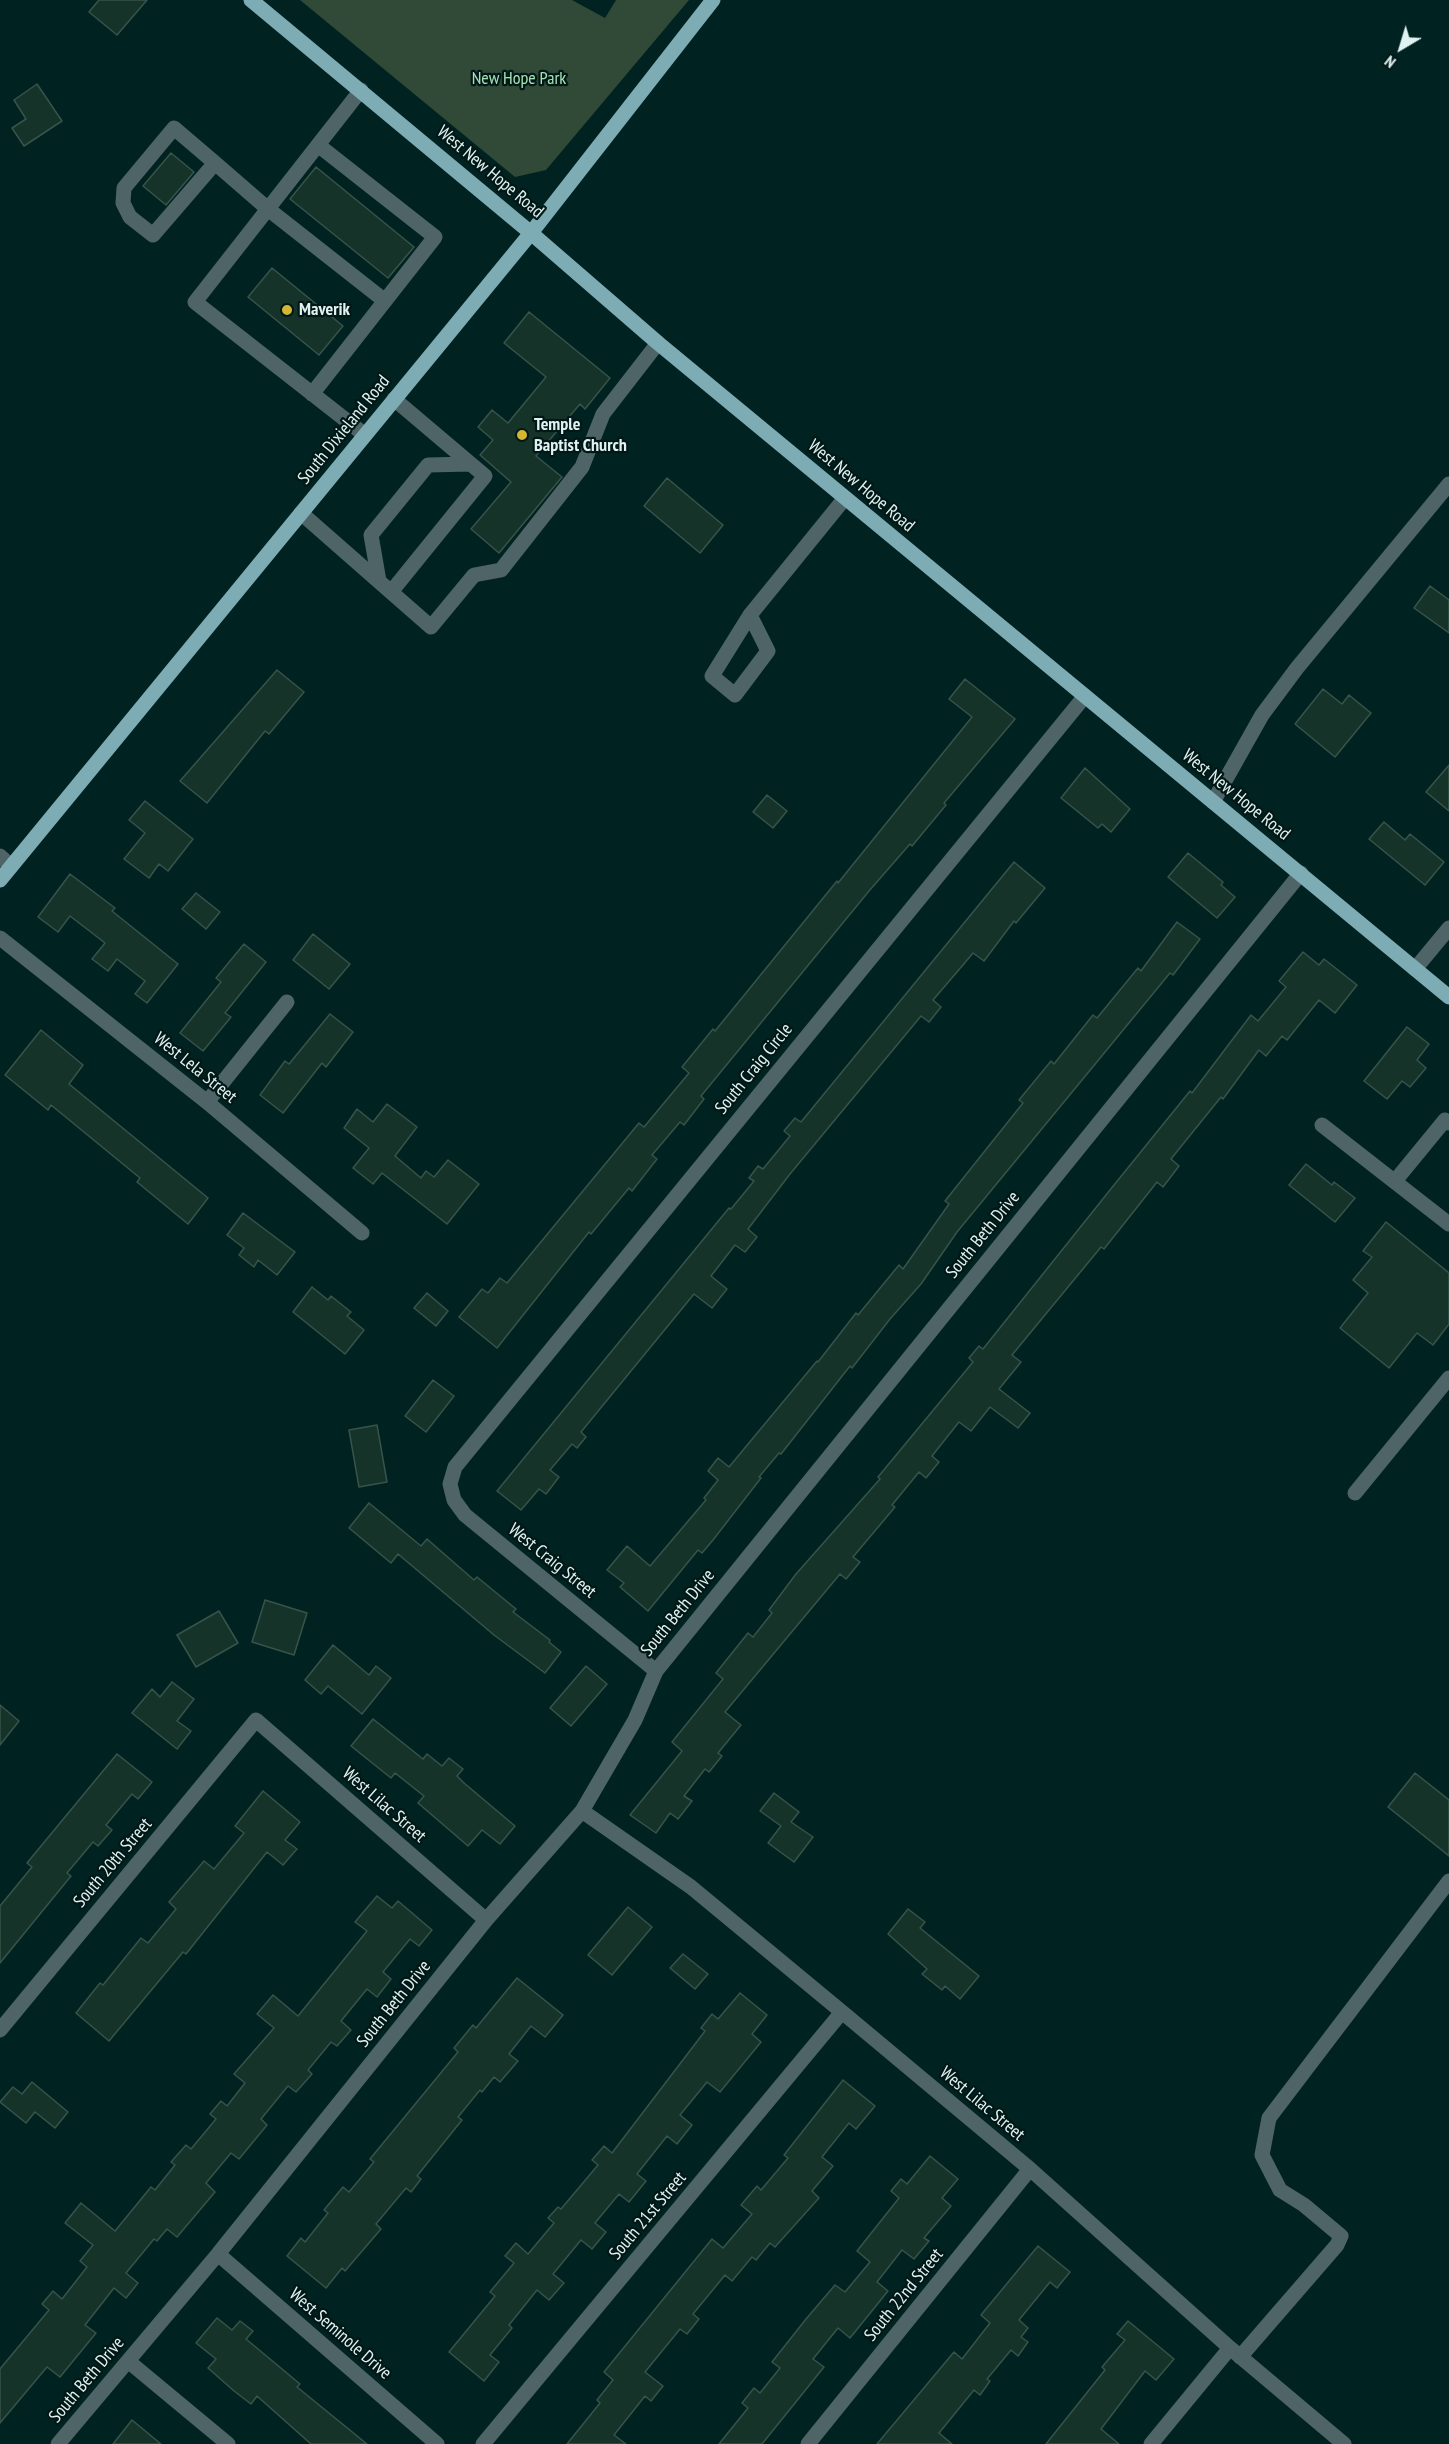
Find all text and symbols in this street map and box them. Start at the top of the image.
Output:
north arrow [1371,18,1431,78]
text: N [1380,52,1399,73]
park label: New Hope Park [472,68,566,90]
street label: West New Hope Road [432,121,548,223]
place label: Maverik [299,299,350,321]
marker: Maverik [280,303,294,317]
street label: South Dixieland Road [294,371,394,489]
place label: Temple Baptist Church [534,414,627,456]
marker: Temple Baptist Church [515,428,529,442]
street label: West New Hope Road [803,435,919,537]
street label: West New Hope Road [1178,745,1294,845]
street label: South Craig Circle [711,1019,797,1119]
street label: West Lela Street [149,1028,241,1108]
street label: South Beth Drive [941,1187,1025,1283]
street label: West Craig Street [504,1519,600,1603]
street label: South Beth Drive [636,1565,720,1661]
street label: West Lilac Street [338,1763,430,1847]
street label: South 20th Street [69,1814,157,1912]
street label: South Beth Drive [352,1956,436,2052]
street label: West Lilac Street [935,2062,1029,2146]
street label: South 21st Street [605,2168,691,2264]
street label: South 22nd Street [860,2244,948,2346]
street label: West Seminole Drive [284,2284,396,2384]
street label: South Beth Drive [45,2333,129,2427]

